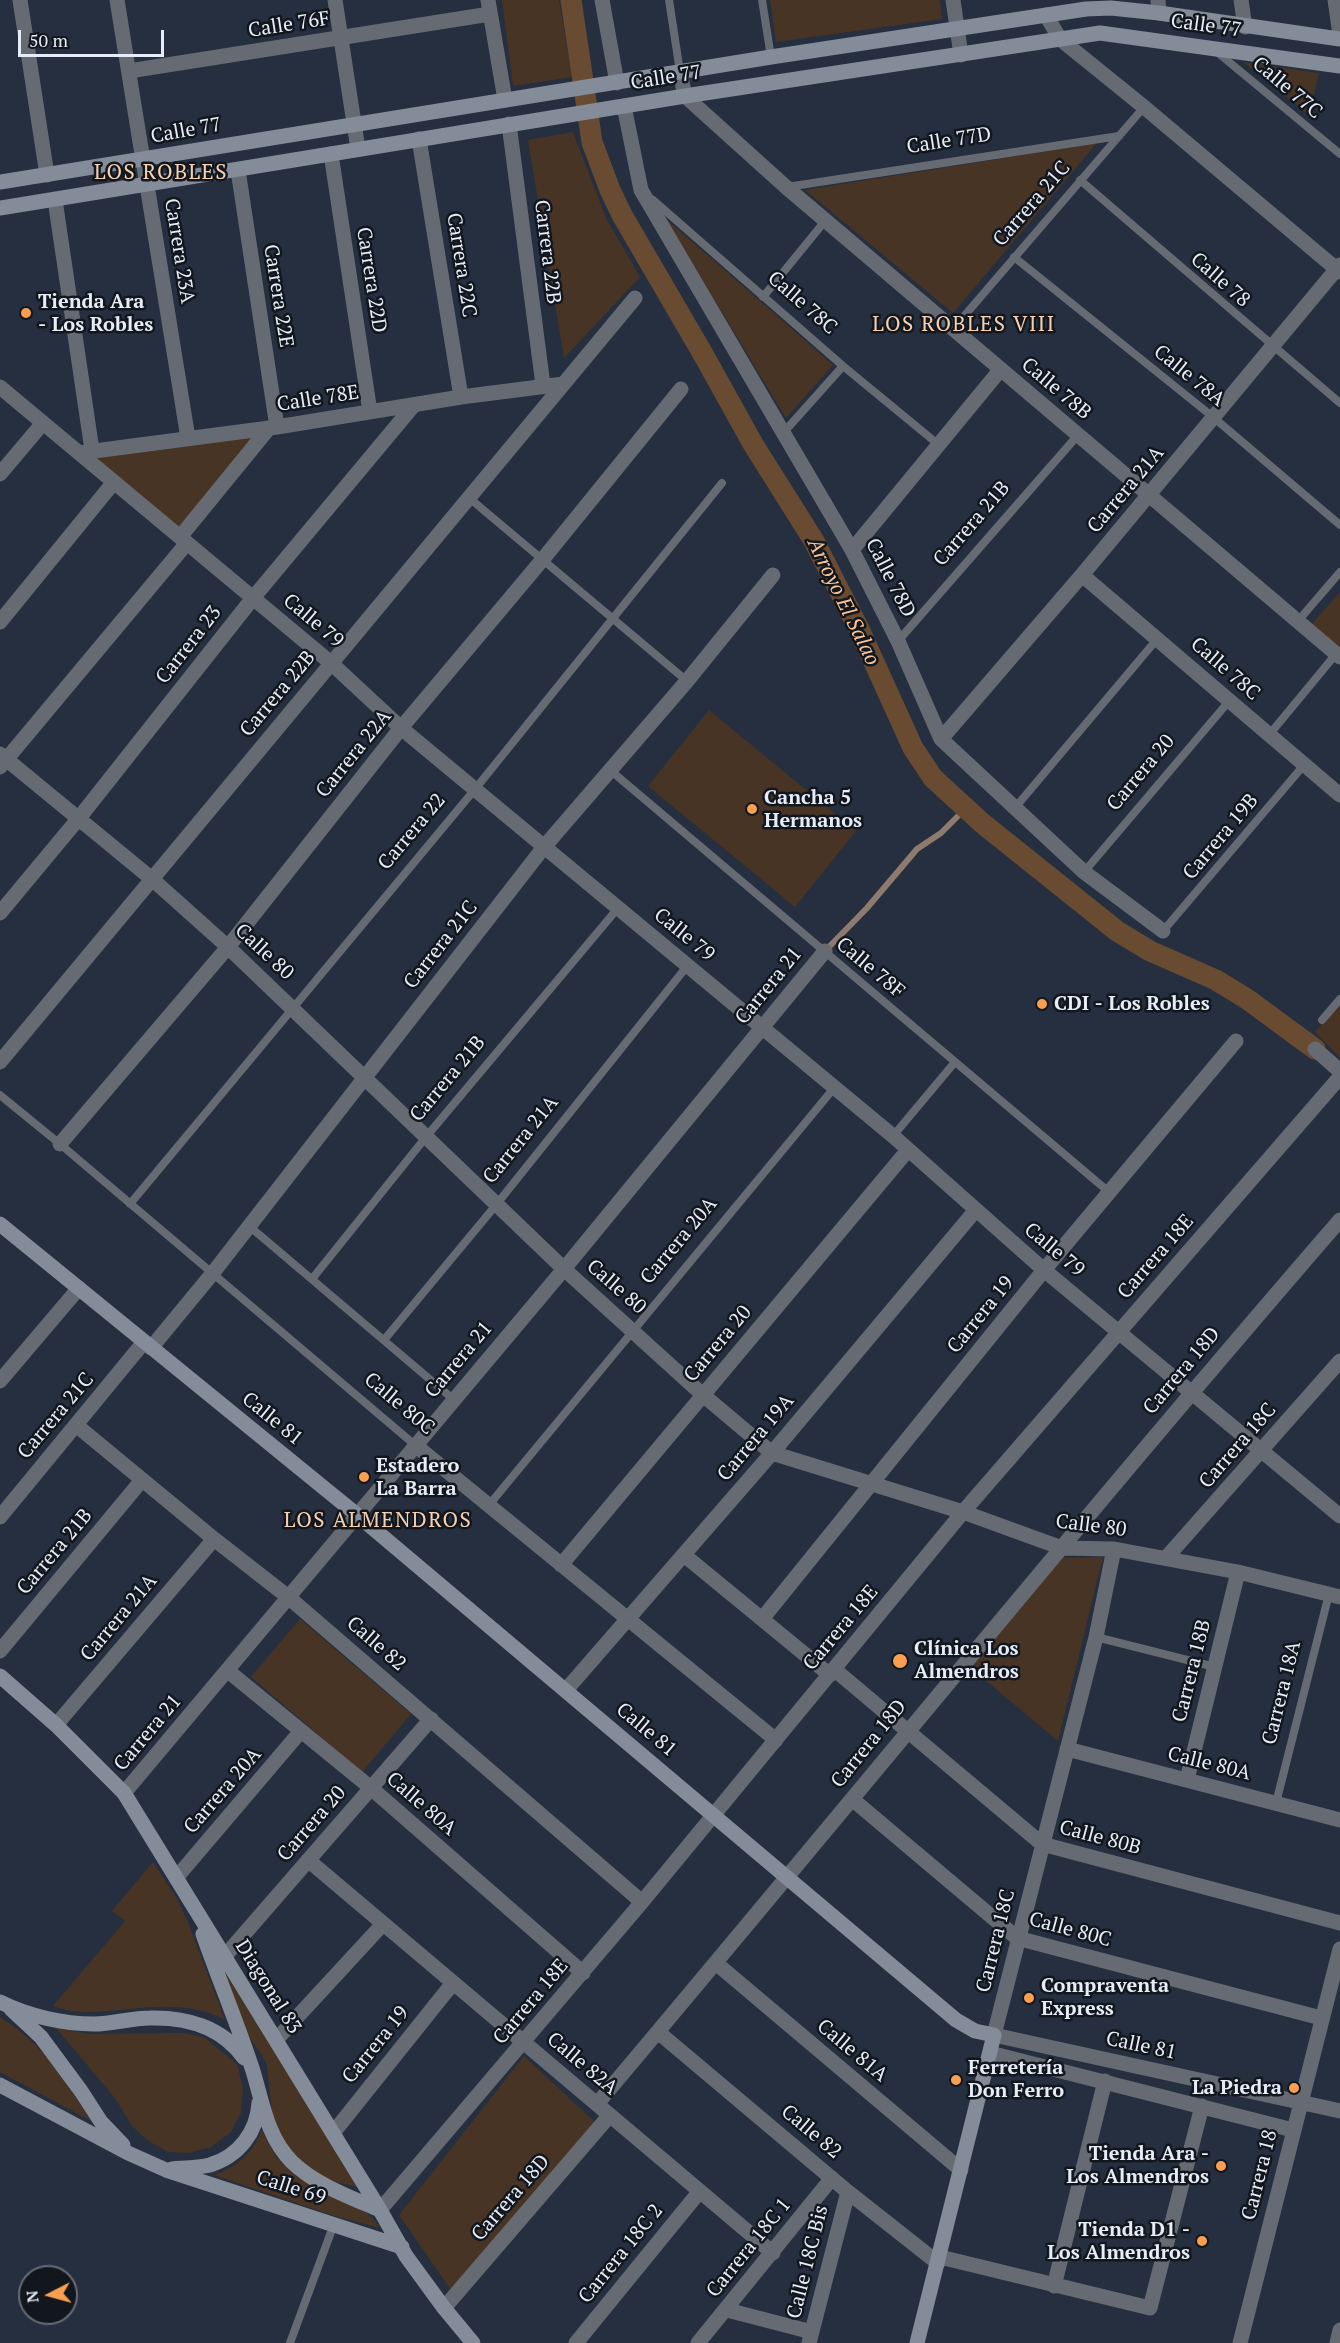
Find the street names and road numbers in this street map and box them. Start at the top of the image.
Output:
street label: Calle 76F [247,7,331,43]
street label: Calle 77 [1169,9,1243,43]
street label: Calle 77C [1247,52,1327,124]
street label: Calle 77 [629,61,703,95]
street label: Calle 77 [149,113,223,149]
street label: Calle 77D [905,122,993,160]
street label: Carrera 21C [988,156,1076,252]
street label: Carrera 23A [159,197,199,305]
street label: Carrera 22B [529,199,565,305]
street label: Carrera 22C [441,211,481,319]
street label: Carrera 22D [351,226,391,334]
street label: Carrera 22E [258,243,298,349]
street label: Calle 78 [1185,248,1255,312]
street label: Calle 78C [762,266,842,340]
street label: Calle 78A [1148,340,1230,412]
street label: Calle 78B [1016,353,1096,425]
street label: Calle 78E [275,381,361,417]
street label: Carrera 21A [1083,442,1169,538]
street label: Carrera 21B [929,477,1015,571]
street label: Calle 78D [860,534,920,622]
street label: Calle 79 [278,589,348,653]
street label: Carrera 23 [151,601,227,689]
street label: Calle 78C [1185,632,1265,706]
street label: Carrera 22B [235,646,321,742]
street label: Carrera 22A [311,705,397,803]
street label: Carrera 20 [1102,730,1180,816]
street label: Carrera 22 [373,789,451,875]
street label: Carrera 19B [1178,789,1264,885]
street label: Carrera 21C [399,896,483,994]
street label: Calle 79 [649,903,719,967]
street label: Calle 80 [230,919,298,985]
street label: Calle 78F [831,932,909,1004]
street label: Carrera 21 [731,943,807,1029]
street label: Carrera 21B [405,1031,491,1127]
street label: Carrera 21A [478,1091,564,1189]
street label: Carrera 20A [636,1193,722,1289]
street label: Carrera 18E [1113,1210,1199,1304]
street label: Calle 79 [1019,1218,1089,1282]
street label: Calle 80 [581,1255,651,1319]
street label: Carrera 19 [943,1272,1019,1358]
street label: Carrera 20 [679,1301,757,1387]
street label: Carrera 21 [420,1317,498,1403]
street label: Carrera 18D [1139,1322,1225,1420]
street label: Carrera 21C [13,1368,99,1464]
street label: Calle 80C [359,1368,439,1440]
street label: Calle 81 [237,1387,307,1451]
street label: Carrera 19A [713,1390,799,1486]
street label: Carrera 18C [1194,1398,1282,1494]
street label: Carrera 21B [12,1504,98,1600]
street label: Calle 80 [1054,1510,1128,1542]
street label: Carrera 21A [76,1570,162,1666]
street label: Carrera 18E [798,1580,884,1676]
street label: Calle 82 [341,1612,411,1676]
street label: Carrera 18B [1168,1617,1216,1725]
street label: Carrera 18A [1258,1639,1306,1747]
street label: Carrera 21 [109,1690,187,1776]
street label: Carrera 18D [826,1695,912,1793]
street label: Calle 81 [611,1698,681,1762]
street label: Calle 80A [1165,1742,1253,1786]
street label: Carrera 20A [179,1743,267,1839]
street label: Calle 80A [381,1767,461,1841]
street label: Carrera 20 [273,1781,351,1867]
street label: Calle 80B [1057,1816,1143,1860]
street label: Carrera 18C [972,1887,1020,1995]
street label: Calle 80C [1026,1908,1114,1952]
street label: Diagonal 83 [230,1936,306,2038]
street label: Carrera 18E [488,1954,574,2050]
street label: Carrera 19 [338,2002,414,2088]
street label: Calle 81A [812,2015,892,2087]
street label: Calle 81 [1104,2027,1178,2065]
street label: Calle 82A [542,2028,622,2100]
street label: Calle 82 [776,2100,846,2164]
street label: Carrera 18 [1237,2127,1283,2223]
street label: Carrera 18D [467,2150,555,2246]
street label: Calle 69 [253,2166,329,2210]
street label: Carrera 18C 1 [702,2194,796,2302]
street label: Carrera 18C 2 [574,2200,668,2308]
street label: Calle 18C Bis [782,2203,834,2321]

